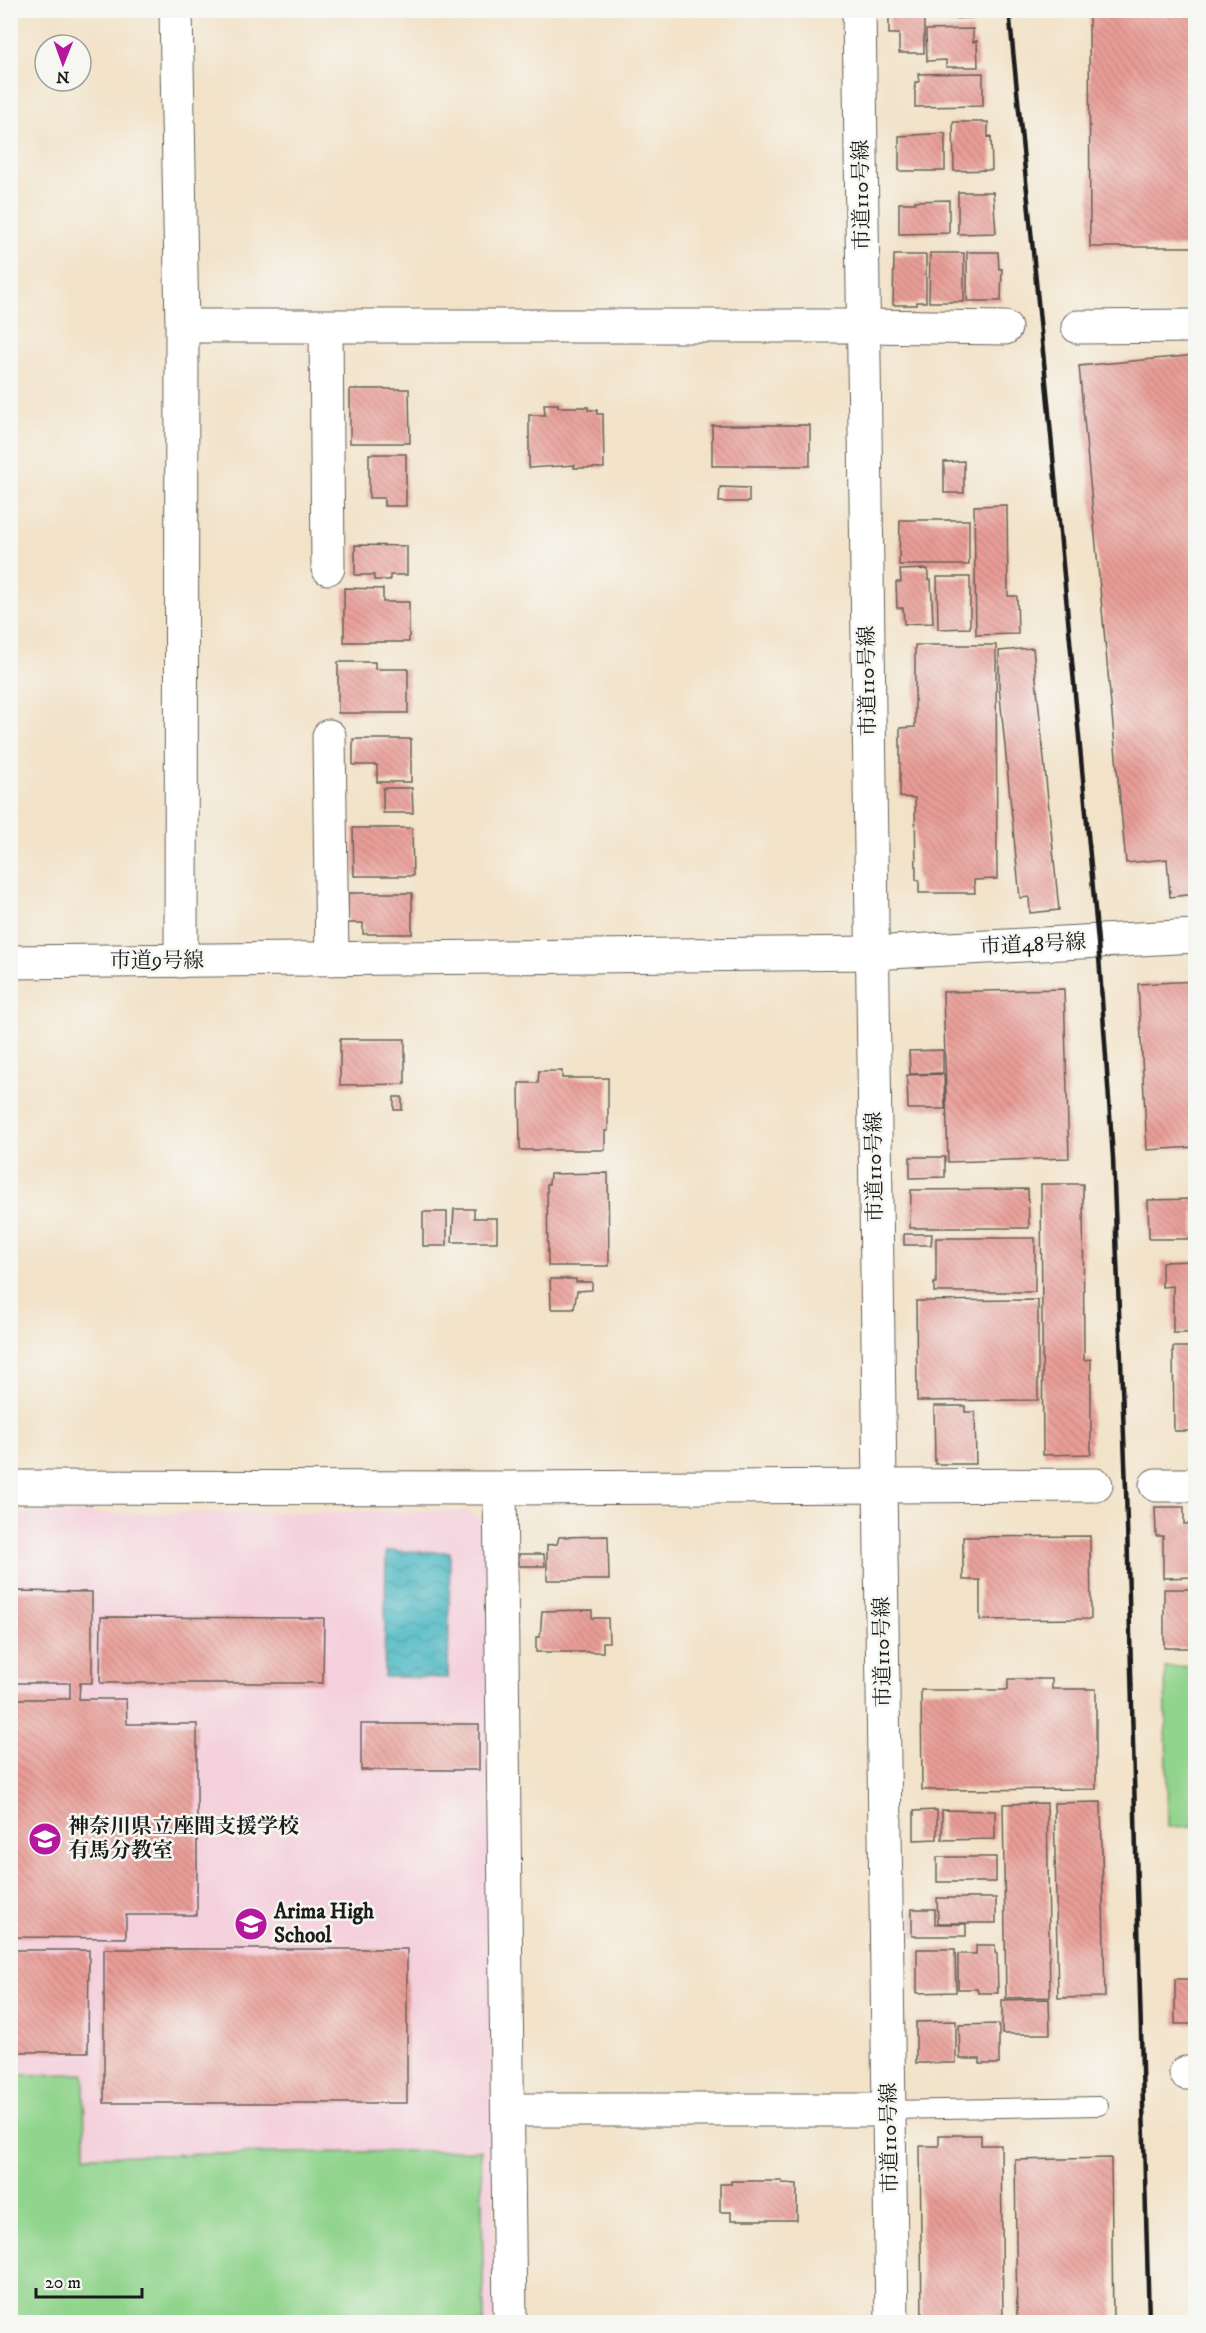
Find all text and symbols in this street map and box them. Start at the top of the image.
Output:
north arrow [33,33,93,93]
text: N [56,67,69,87]
street label: 市道110号線 [848,139,876,251]
street label: 市道110号線 [854,625,882,737]
street label: 市道48号線 [979,929,1087,961]
street label: 市道9号線 [110,948,204,974]
street label: 市道110号線 [861,1111,889,1223]
street label: 市道110号線 [869,1596,897,1708]
place label: 神奈川県立座間支援学校 有馬分教室 [68,1814,299,1864]
school or university icon: 神奈川県立座間支援学校 有馬分教室 [27,1821,63,1857]
place label: Arima High School [273,1899,375,1949]
school or university icon: Arima High School [233,1906,269,1942]
street label: 市道110号線 [876,2082,904,2194]
scale bar [36,2261,142,2299]
text: 20 m [45,2272,81,2294]

